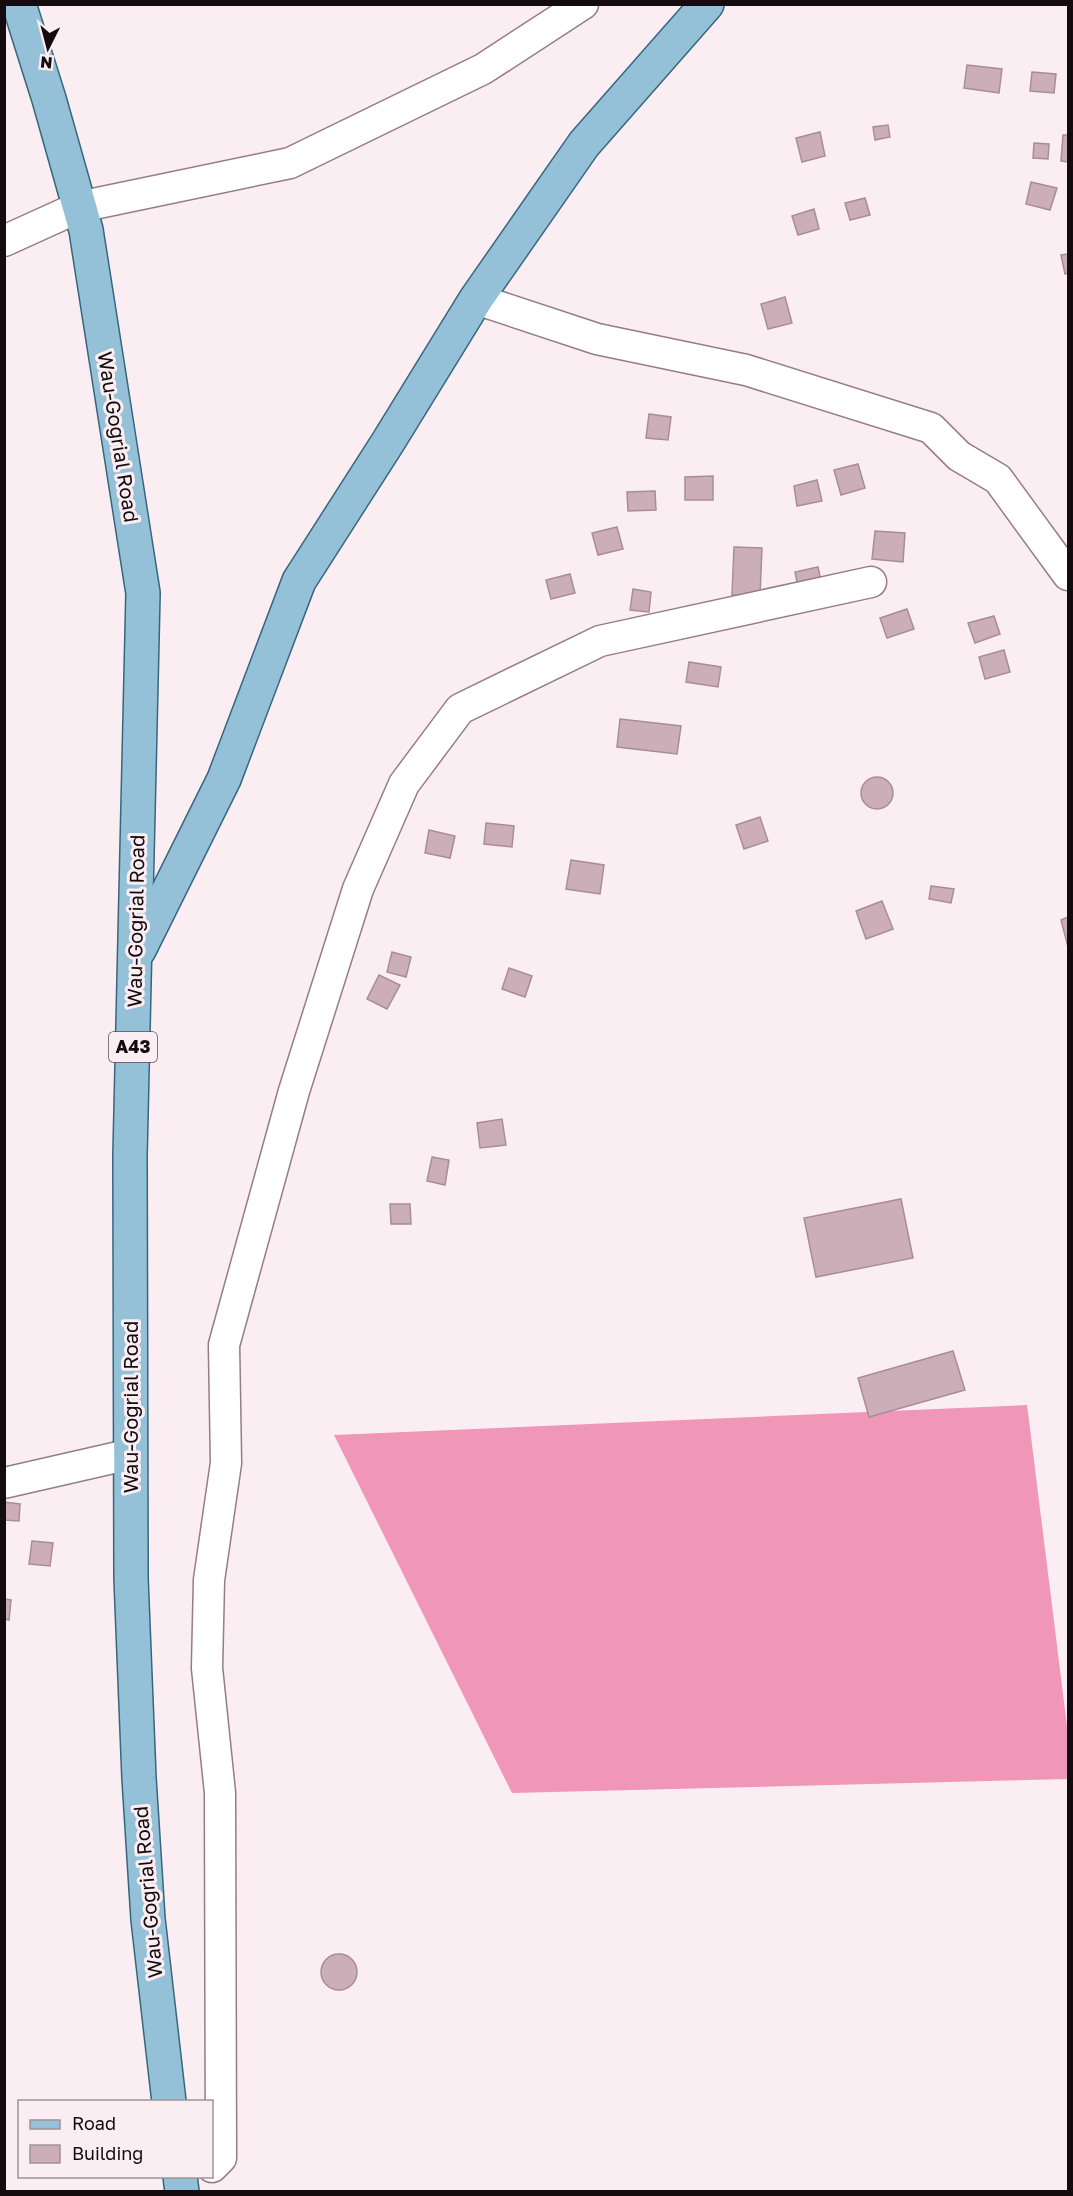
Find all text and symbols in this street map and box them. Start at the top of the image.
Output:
north arrow [18,18,78,78]
text: N [39,52,54,73]
street label: Wau-Gogrial Road [94,350,144,524]
street label: Wau-Gogrial Road [121,834,149,1008]
road number: A43 [109,1032,157,1062]
street label: Wau-Gogrial Road [118,1321,142,1493]
street label: Wau-Gogrial Road [128,1805,166,1979]
legend [18,2100,213,2178]
text: Road [72,2112,116,2134]
text: Building [72,2142,143,2164]

